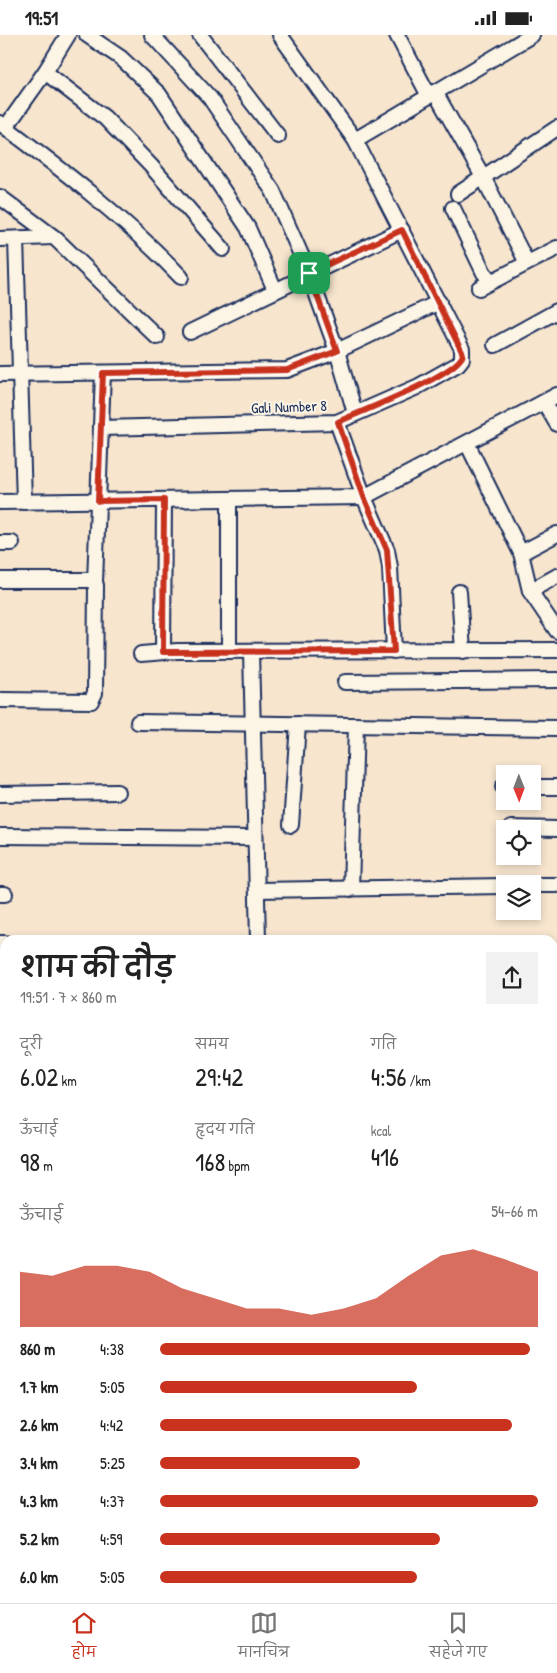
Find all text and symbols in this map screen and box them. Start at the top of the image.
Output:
text: 19:51 [25,5,58,31]
pin [288,252,330,294]
icon: arrive [295,259,323,287]
street label: Gali Number 8 [251,395,327,418]
north arrow [496,765,541,810]
map controls [496,765,541,920]
button: locate [496,820,541,865]
button: layers [496,875,541,920]
text: शाम की दौड़ [20,948,174,986]
button: share [486,952,538,1004]
text: 19:51 · 7 × 860 m [20,986,117,1008]
text: दूरी [20,1034,42,1053]
text: समय [195,1034,229,1053]
text: गति [371,1034,396,1053]
text: 6.02 [20,1060,58,1094]
text: 29:42 [195,1060,243,1094]
text: 4:56 [371,1060,406,1094]
text: km [58,1071,77,1090]
text: /km [406,1071,431,1090]
text: ऊँचाई [20,1119,58,1138]
text: हृदय गति [195,1119,254,1138]
text: kcal [371,1121,391,1140]
text: 416 [371,1140,399,1174]
text: 98 [20,1145,40,1179]
text: 168 [195,1145,225,1179]
text: m [40,1156,53,1175]
text: bpm [225,1156,250,1175]
text: 54–66 m [491,1200,538,1222]
text: ऊँचाई [20,1203,63,1225]
text: 860 m [20,1338,55,1360]
text: 4:38 [100,1338,124,1360]
text: 1.7 km [20,1376,58,1398]
text: 5:05 [100,1376,124,1398]
text: 2.6 km [20,1414,59,1436]
text: 4:42 [100,1414,123,1436]
text: 3.4 km [20,1452,58,1474]
text: 5:25 [100,1452,125,1474]
text: 4.3 km [20,1490,58,1512]
text: 4:37 [100,1490,125,1512]
text: 5.2 km [20,1528,59,1550]
text: 4:59 [100,1528,122,1550]
text: 6.0 km [20,1566,58,1588]
text: 5:05 [100,1566,124,1588]
tab: होम [70,1609,98,1668]
tab: मानचित्र [238,1609,289,1668]
tab: सहेजे गए [429,1609,487,1668]

